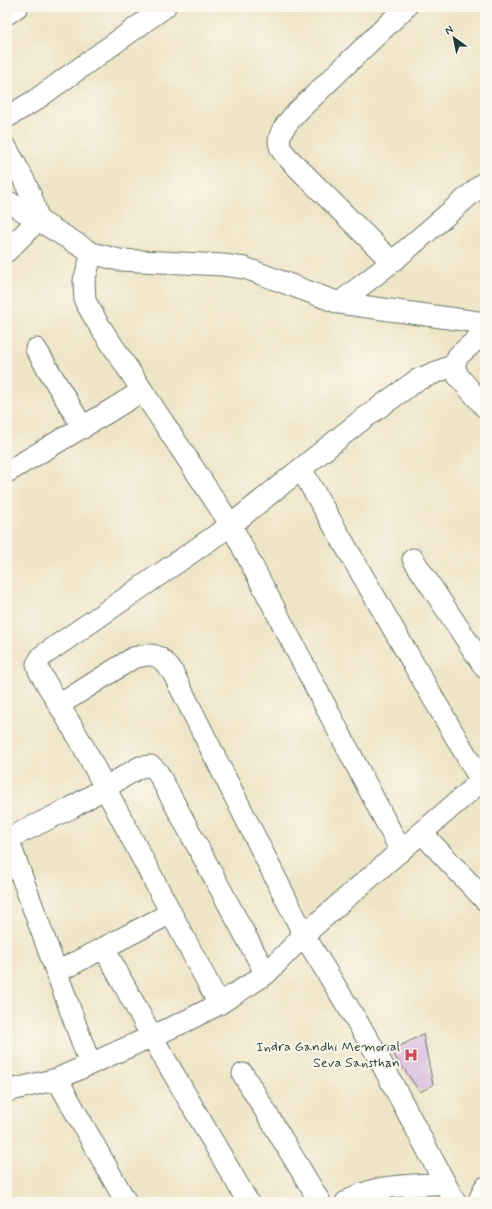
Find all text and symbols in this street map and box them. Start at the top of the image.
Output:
north arrow [434,18,474,58]
text: N [442,23,456,38]
place label: Indra Gandhi Memorial Seva Sansthan [256,1038,400,1072]
hospital icon: Indra Gandhi Memorial Seva Sansthan [403,1047,419,1063]

